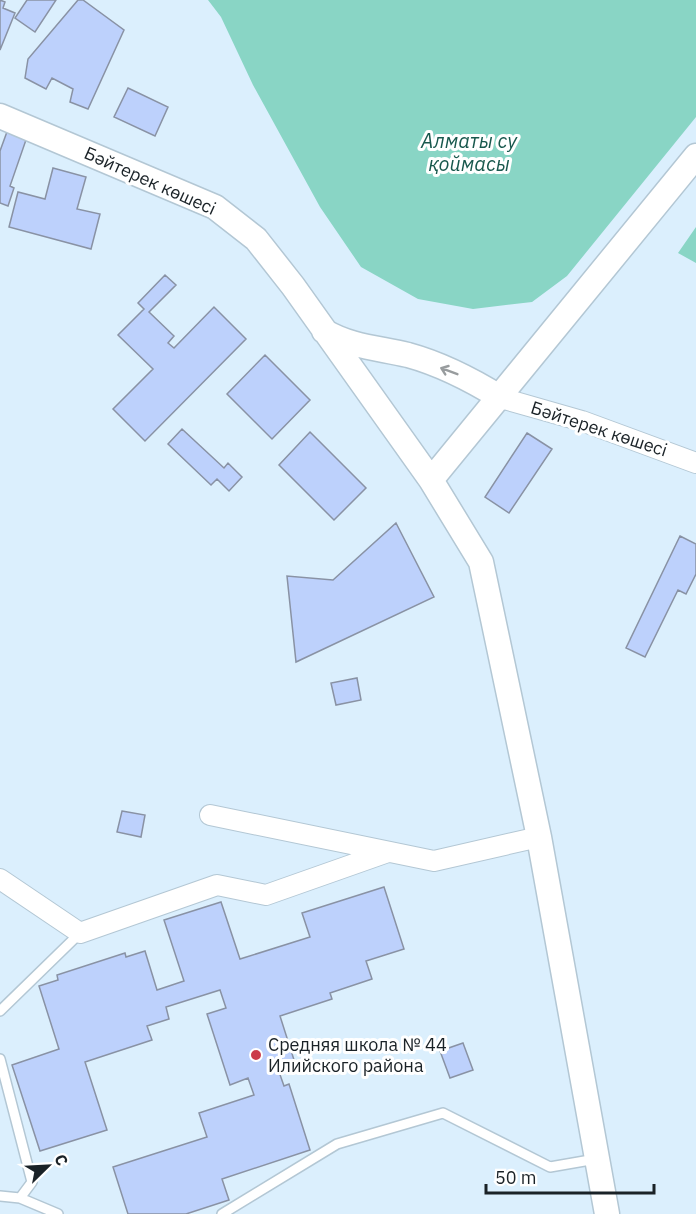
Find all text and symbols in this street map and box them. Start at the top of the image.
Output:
water label: Алматы су қоймасы [420,127,518,177]
street label: Бәйтерек көшесі [81,141,220,220]
one-way arrow [440,364,459,375]
street label: Бәйтерек көшесі [528,396,670,461]
place label: Средняя школа № 44 Илийского района [268,1033,447,1077]
marker: Средняя школа № 44 Илийского района [249,1048,263,1062]
north arrow [18,1136,78,1196]
text: С [50,1151,73,1169]
scale bar [486,1157,654,1195]
text: 50 m [495,1166,537,1189]

